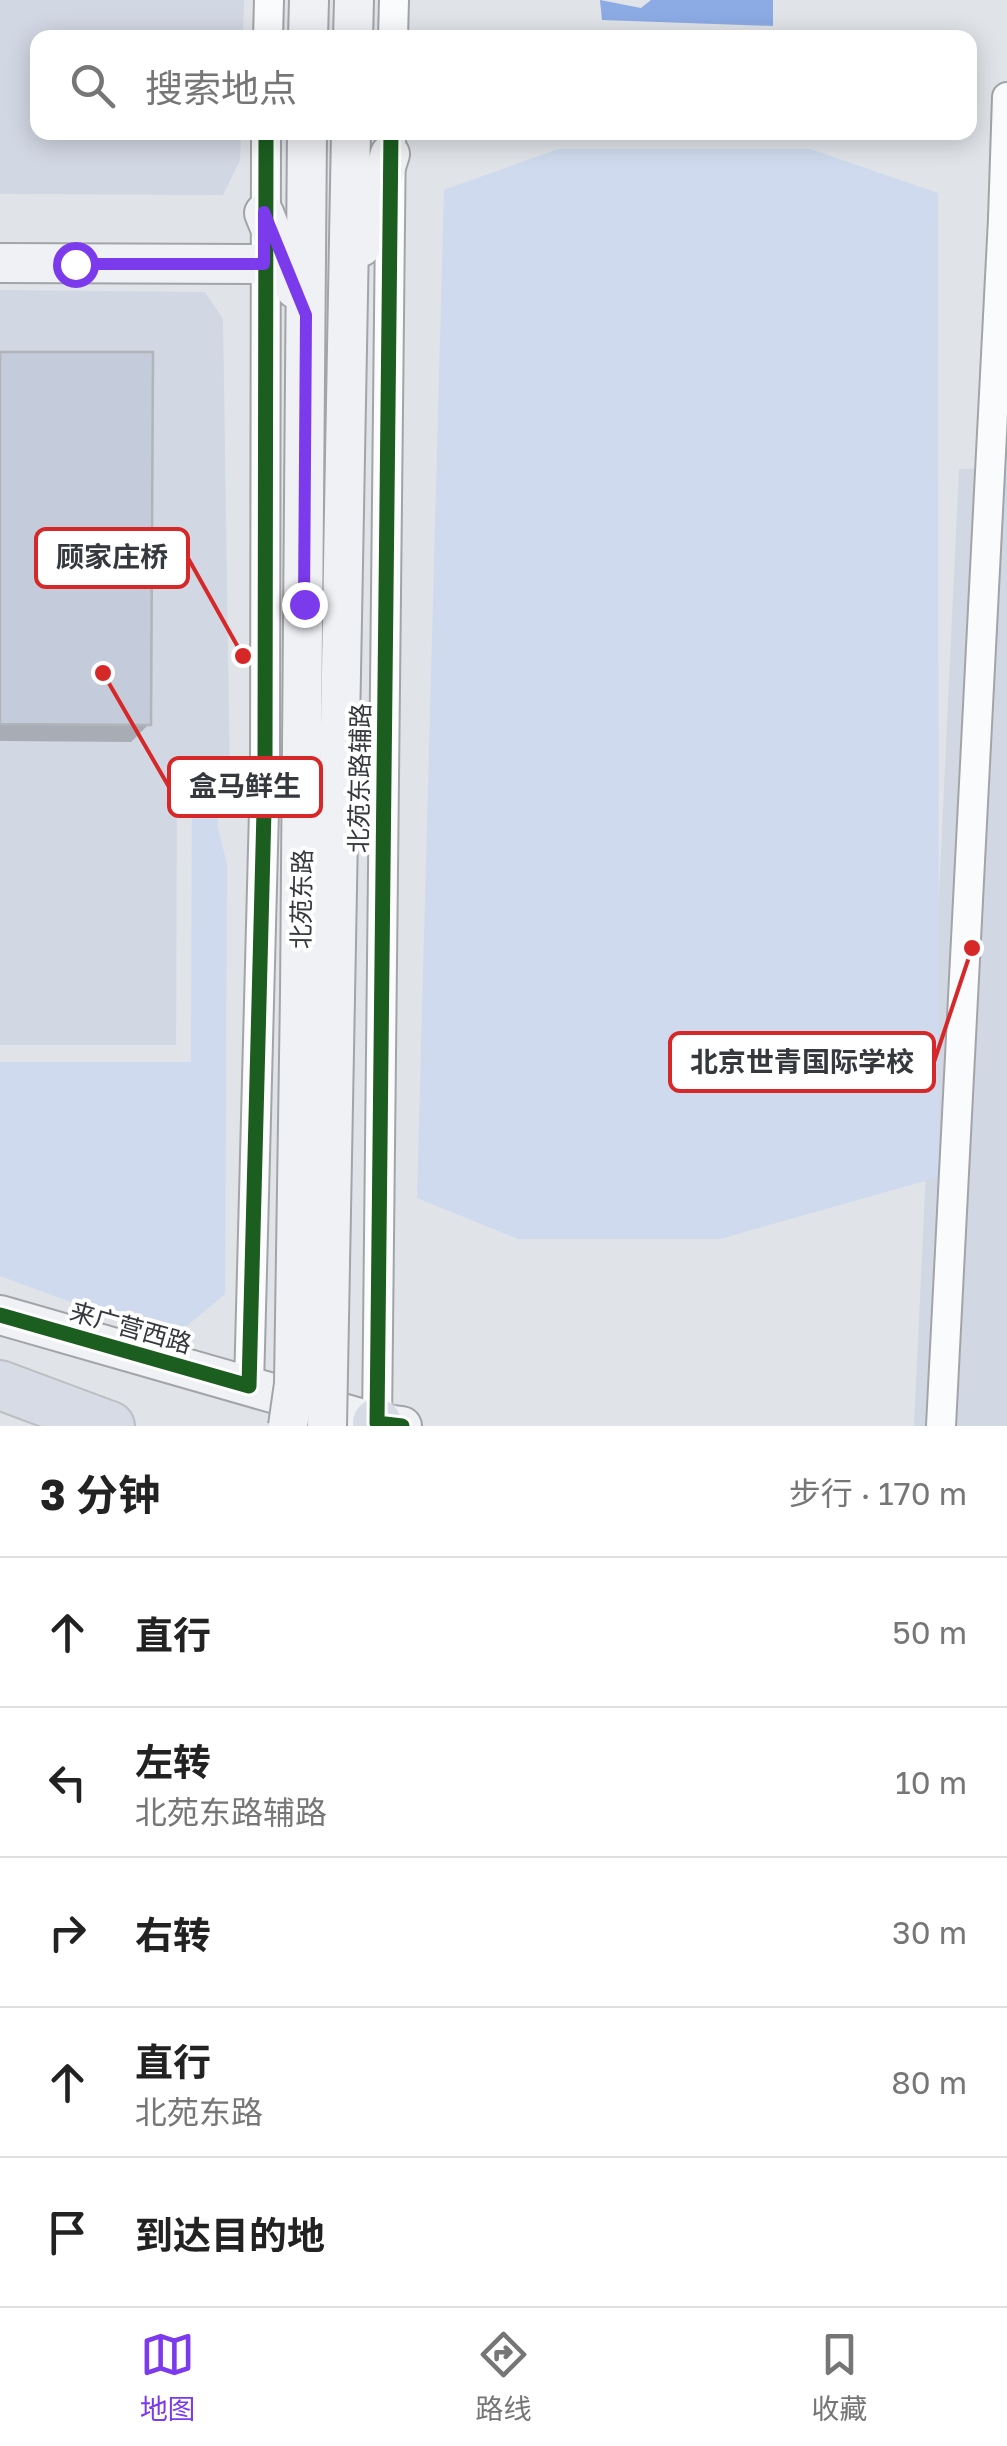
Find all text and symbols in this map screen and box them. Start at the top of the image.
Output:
search box [30,30,977,140]
icon: search [65,58,120,113]
text: 搜索地点 [145,65,297,110]
route start [53,242,99,288]
callout: 顾家庄桥 [36,529,188,587]
text: 顾家庄桥 [56,540,168,573]
route end [282,582,328,628]
street label: 北苑东路辅路 [342,703,376,853]
callout: 盒马鲜生 [169,758,321,816]
text: 盒马鲜生 [189,769,301,802]
street label: 北苑东路 [285,849,317,949]
callout: 北京世青国际学校 [670,1033,934,1091]
text: 北京世青国际学校 [690,1045,914,1078]
street label: 来广营西路 [67,1295,195,1359]
text: 3 分钟 [40,1469,160,1519]
text: 步行 · 170 m [789,1474,967,1512]
icon: ahead [40,1605,95,1660]
text: 直行 [135,1612,211,1657]
text: 50 m [892,1613,967,1651]
text: 左转 [135,1739,211,1784]
icon: left [40,1755,95,1810]
text: 10 m [895,1763,967,1801]
text: 北苑东路辅路 [135,1793,327,1831]
icon: right [40,1905,95,1960]
text: 右转 [135,1912,211,1957]
text: 30 m [892,1913,967,1951]
text: 直行 [135,2039,211,2084]
icon: ahead [40,2055,95,2110]
text: 80 m [891,2063,967,2101]
text: 北苑东路 [135,2093,263,2131]
icon: arrive [40,2205,95,2260]
text: 到达目的地 [135,2212,325,2257]
tab: 地图 [140,2327,196,2427]
tab: 路线 [475,2327,531,2427]
tab: 收藏 [811,2327,867,2427]

